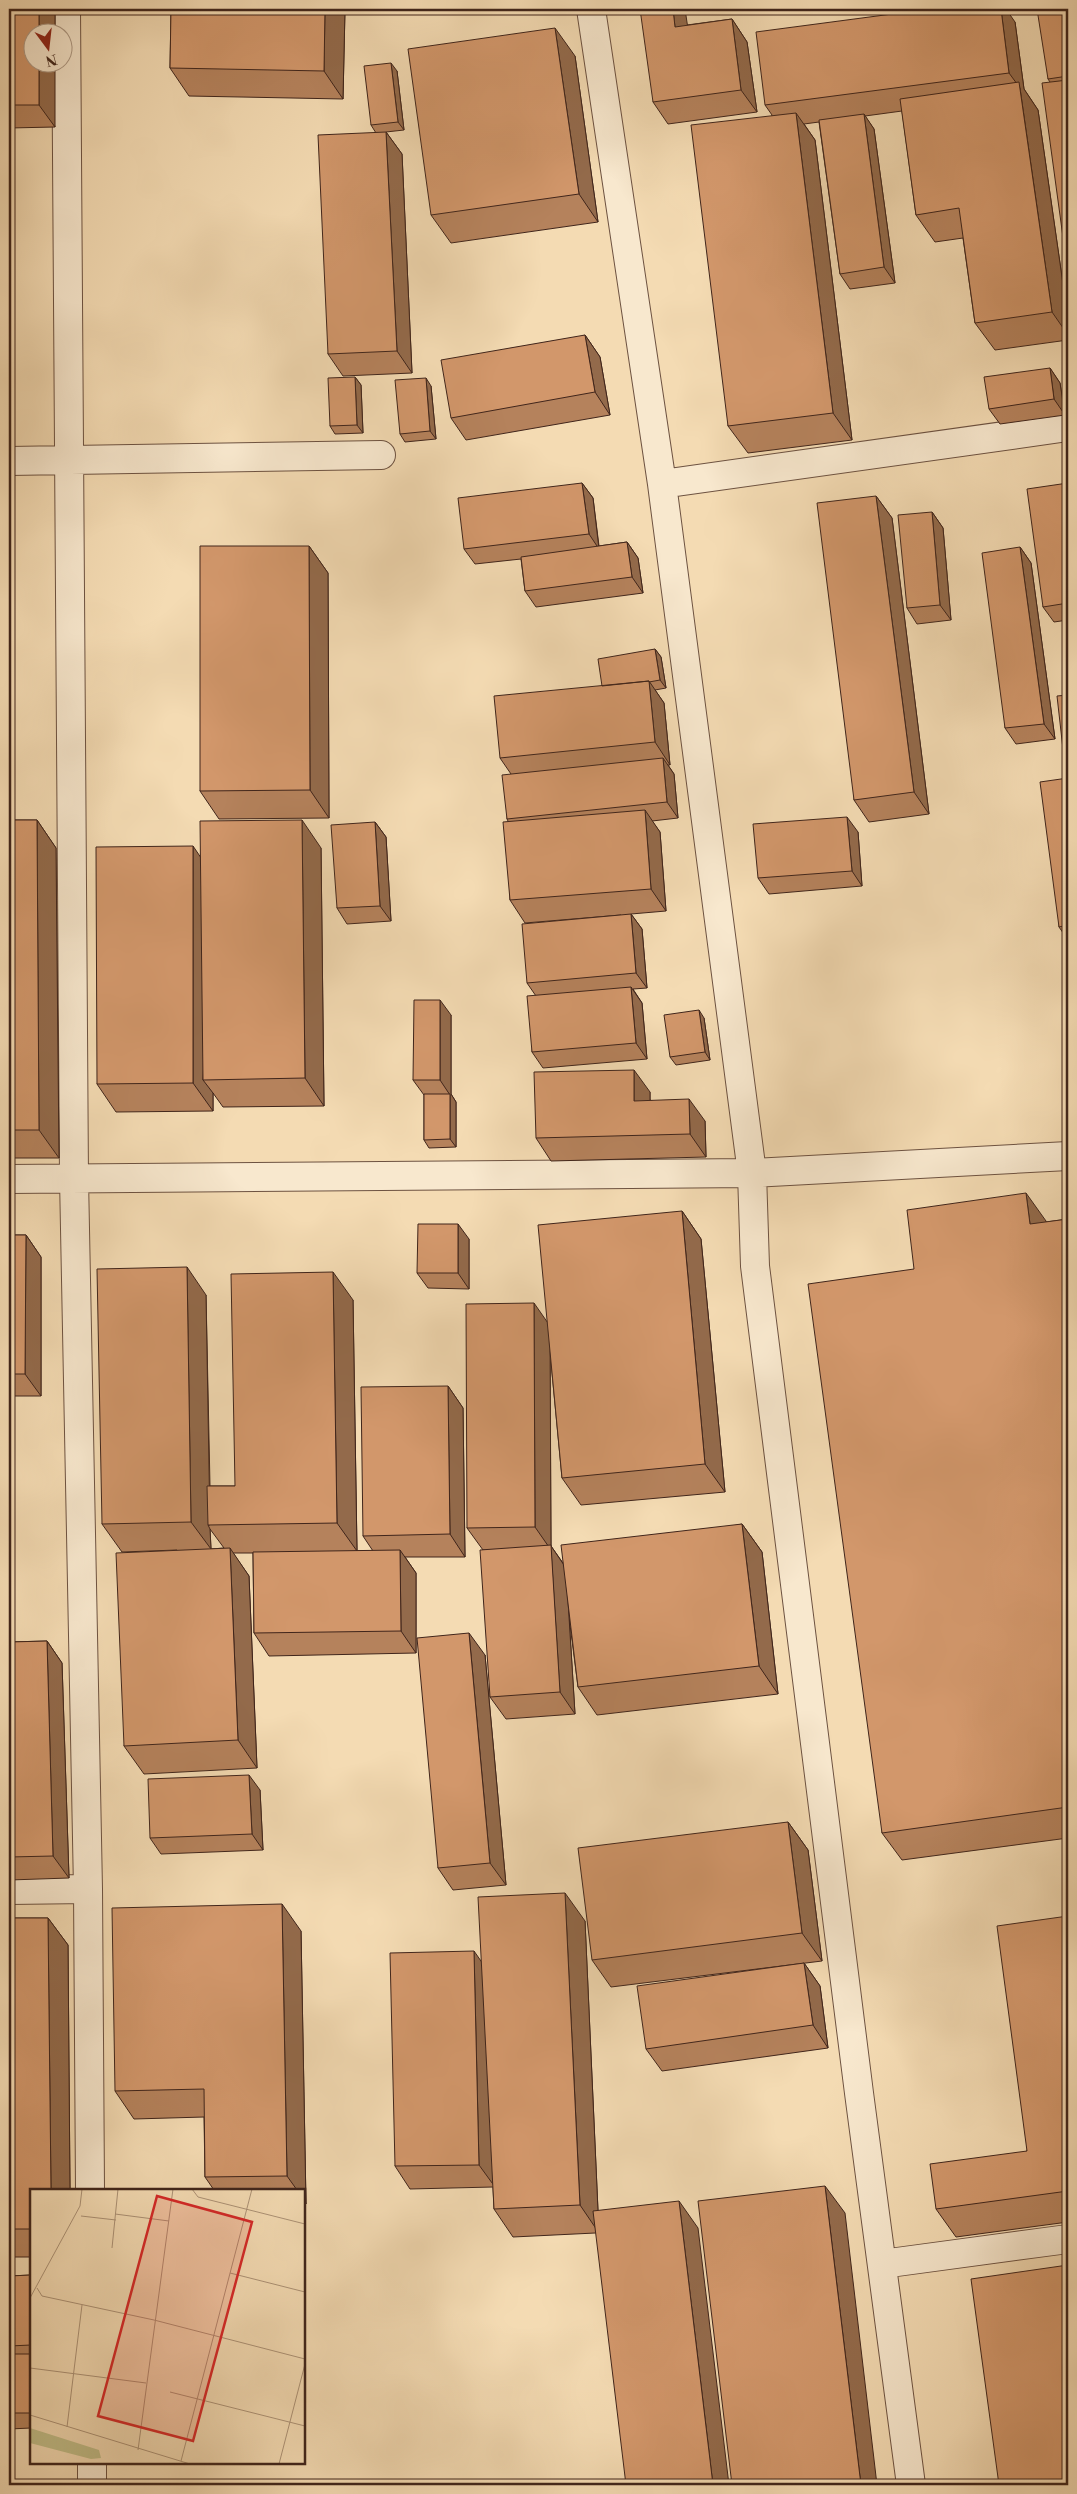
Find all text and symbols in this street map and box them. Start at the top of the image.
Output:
north arrow [22,22,72,72]
text: N [43,49,59,70]
inset map [30,2189,305,2464]

